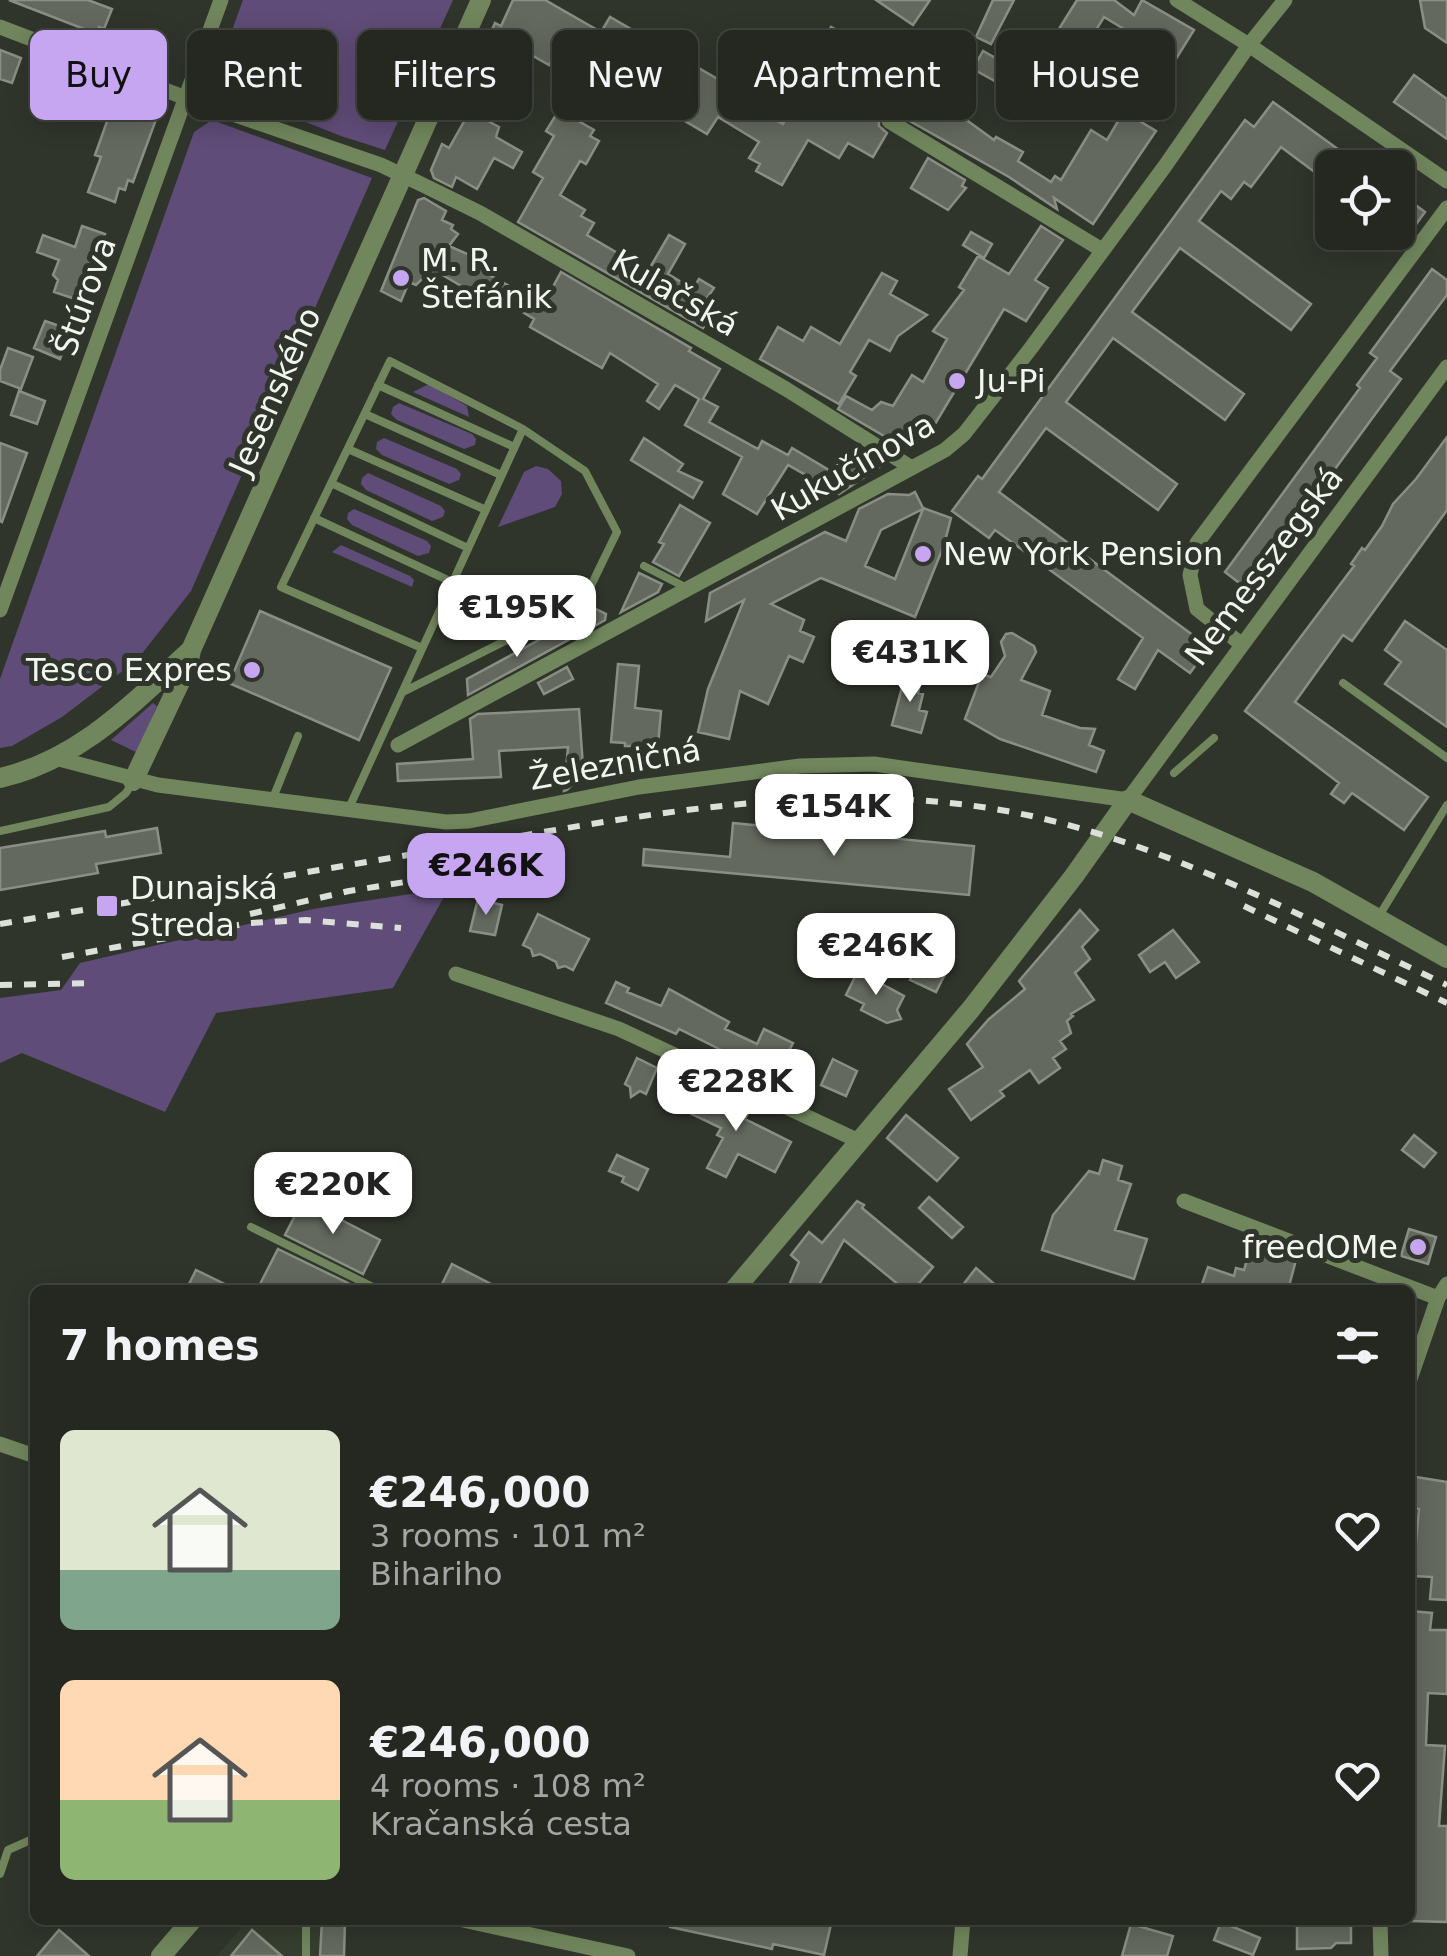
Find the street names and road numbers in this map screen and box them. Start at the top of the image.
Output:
street label: Štúrova [45,231,124,361]
street label: Kulačská [605,242,745,344]
street label: Jesenského [220,301,329,482]
street label: Kukučínova [765,405,941,529]
street label: Nemesszegská [1177,459,1351,673]
street label: Železničná [526,730,704,798]

